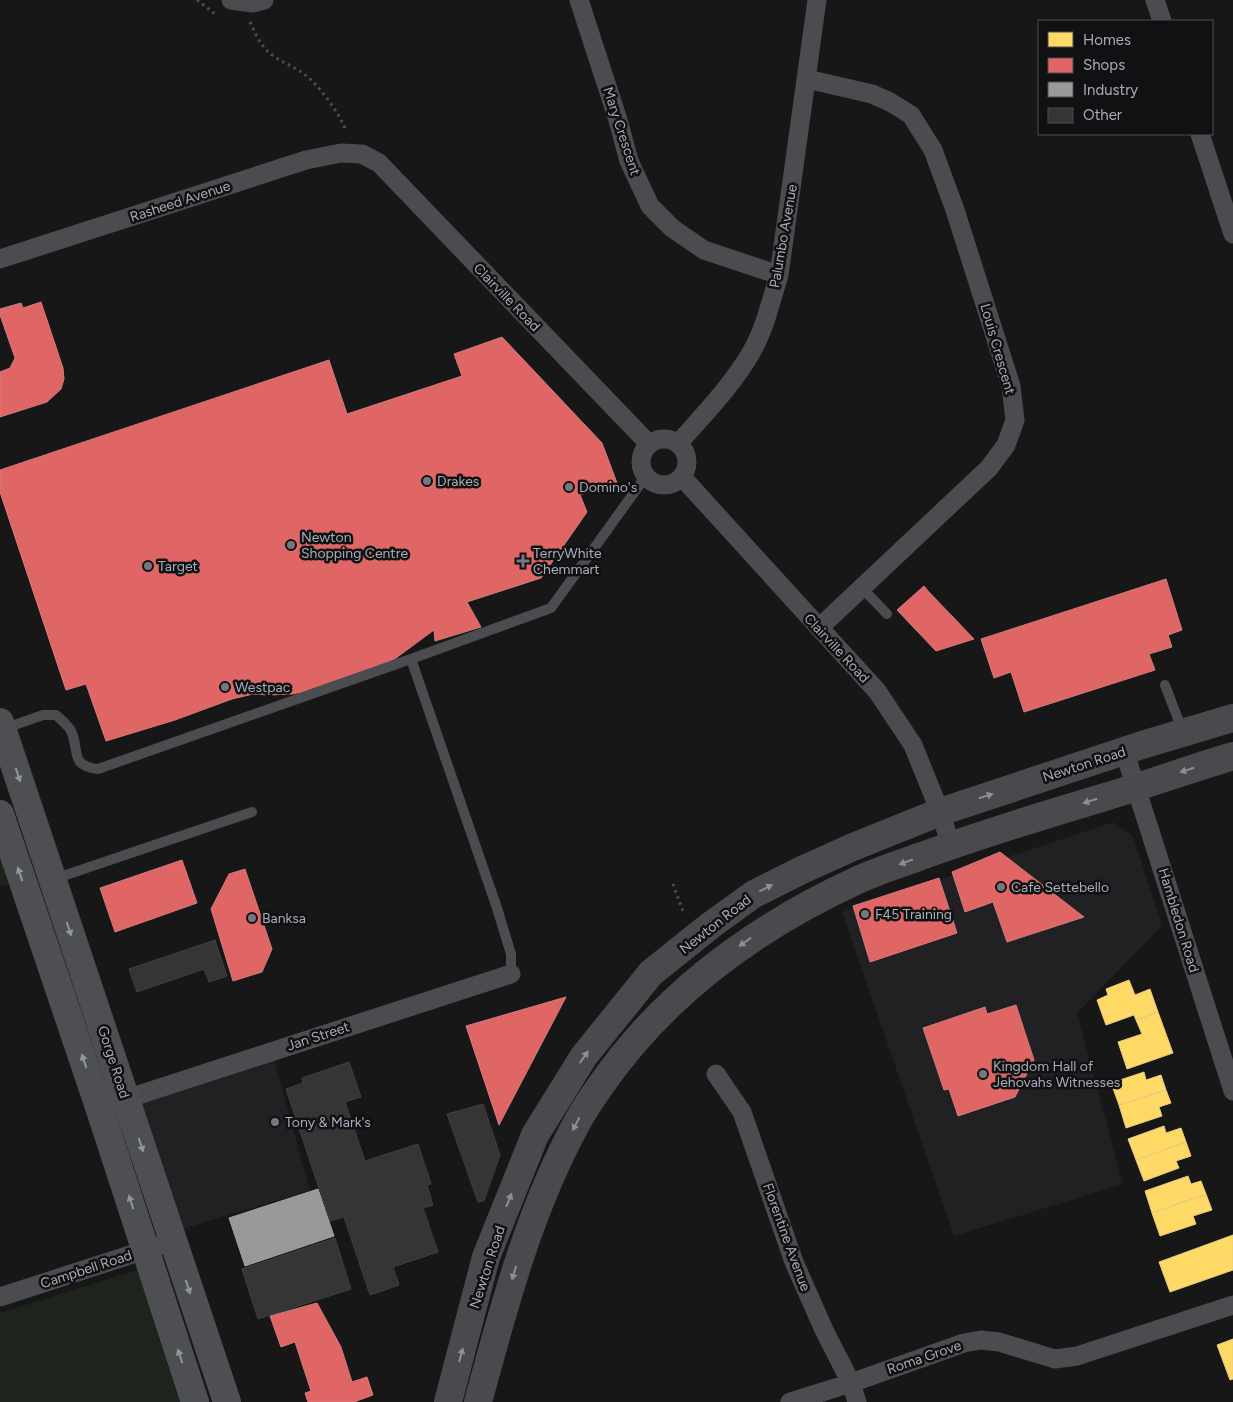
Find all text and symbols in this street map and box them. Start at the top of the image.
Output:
legend [1038,20,1213,135]
text: Homes [1083,31,1131,49]
text: Shops [1083,56,1125,74]
text: Industry [1083,81,1138,99]
street label: Mary Crescent [599,85,644,177]
text: Other [1083,106,1122,124]
street label: Rasheed Avenue [128,177,233,226]
street label: Palumbo Avenue [766,183,801,289]
street label: Clairville Road [470,260,543,335]
street label: Louis Crescent [976,302,1019,397]
place label: Drakes [437,473,479,490]
marker: Drakes [421,475,433,487]
place label: Domino's [579,479,637,496]
marker: Domino's [563,481,575,493]
place label: Newton Shopping Centre [301,529,408,562]
marker: Newton Shopping Centre [285,539,297,551]
place label: TerryWhite Chemmart [533,545,602,578]
marker: TerryWhite Chemmart [517,555,529,567]
place label: Target [158,558,198,575]
marker: Target [142,560,154,572]
street label: Clairville Road [800,610,873,686]
place label: Westpac [235,679,291,696]
marker: Westpac [219,681,231,693]
street label: Newton Road [1041,743,1128,786]
one-way arrow [1179,767,1194,775]
one-way arrow [15,768,22,783]
one-way arrow [979,792,994,800]
one-way arrow [1082,797,1097,805]
one-way arrow [898,859,913,866]
one-way arrow [16,866,24,881]
street label: Hambledon Road [1155,866,1202,974]
place label: Cafe Settebello [1011,879,1109,896]
marker: Cafe Settebello [995,881,1007,893]
one-way arrow [758,884,773,892]
street label: Newton Road [676,891,754,958]
place label: F45 Training [875,906,952,923]
marker: F45 Training [859,908,871,920]
place label: Banksa [262,910,306,927]
marker: Banksa [246,912,258,924]
one-way arrow [66,922,74,937]
one-way arrow [738,937,752,947]
street label: Jan Street [285,1018,352,1055]
street label: Gorge Road [94,1024,133,1100]
one-way arrow [579,1050,589,1064]
one-way arrow [80,1053,87,1068]
place label: Kingdom Hall of Jehovahs Witnesses [993,1058,1120,1091]
marker: Kingdom Hall of Jehovahs Witnesses [977,1068,989,1080]
place label: Tony & Mark's [285,1114,371,1131]
marker: Tony & Mark's [269,1116,281,1128]
one-way arrow [572,1116,580,1131]
one-way arrow [138,1138,146,1153]
street label: Florentine Avenue [759,1181,814,1294]
one-way arrow [505,1192,513,1207]
one-way arrow [126,1195,134,1210]
street label: Newton Road [466,1224,509,1311]
street label: Campbell Road [38,1247,134,1292]
one-way arrow [510,1266,517,1281]
one-way arrow [185,1280,193,1295]
street label: Roma Grove [885,1337,964,1378]
one-way arrow [457,1347,465,1362]
one-way arrow [176,1348,183,1363]

